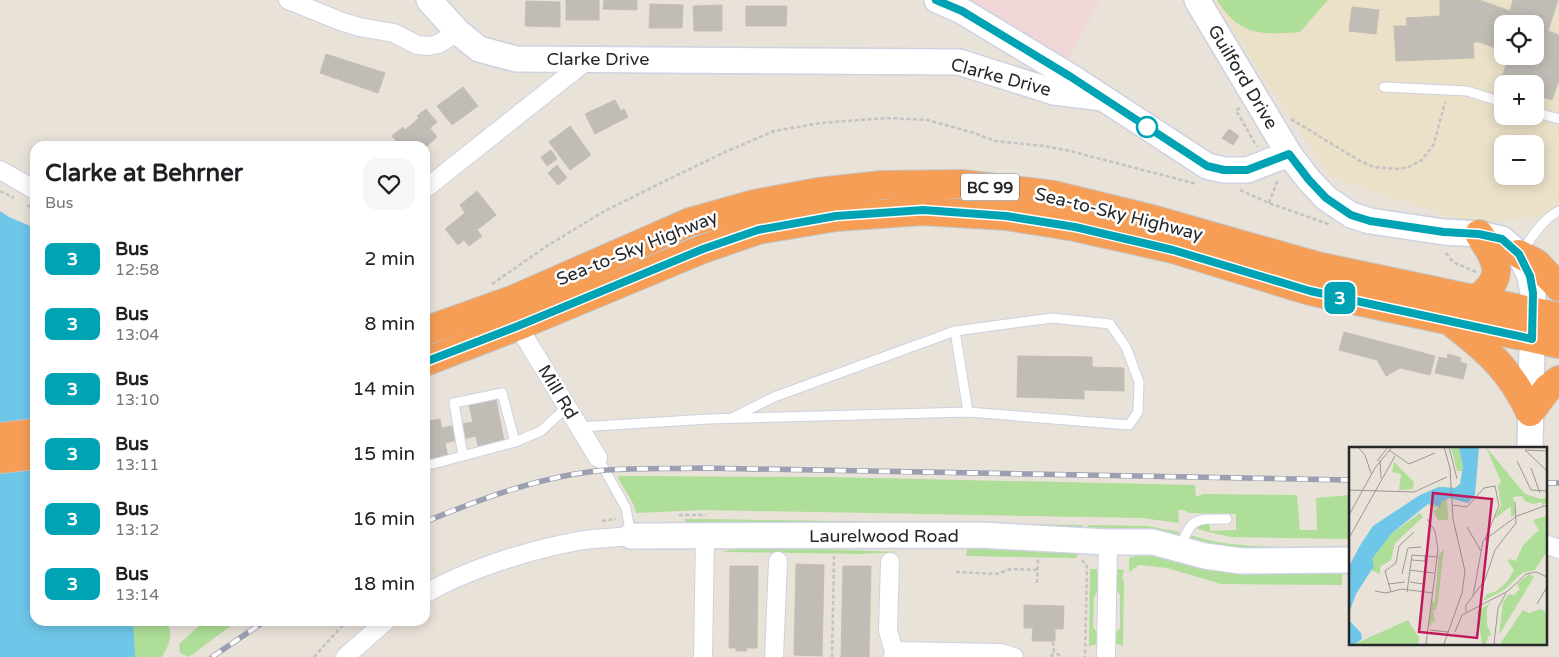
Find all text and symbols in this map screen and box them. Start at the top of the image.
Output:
map controls [1494,15,1544,185]
button: locate [1494,15,1544,65]
street label: Guilford Drive [1203,21,1283,133]
street label: Clarke Drive [547,48,649,70]
street label: Clarke Drive [948,53,1054,101]
button: + [1494,75,1544,125]
unlabelled marker [1136,116,1158,138]
button: − [1494,135,1544,185]
button: heart [363,158,415,210]
text: Clarke at Behrner [45,159,243,188]
road number: BC 99 [961,173,1019,200]
street label: Sea-to-Sky Highway [1033,183,1205,246]
text: Bus [45,193,73,213]
street label: Sea-to-Sky Highway [553,205,721,290]
text: Bus [115,238,149,260]
text: 3 [67,248,78,270]
text: 2 min [364,248,415,270]
text: 12:58 [115,260,159,280]
line badge: 3 [1324,282,1356,314]
text: 3 [1334,287,1346,309]
text: Bus [115,303,149,325]
text: 3 [67,313,78,335]
text: 8 min [364,313,415,335]
text: 13:04 [115,325,159,345]
street label: Mill Rd [533,361,583,423]
text: Bus [115,368,149,390]
text: 3 [67,378,78,400]
text: 14 min [352,378,415,400]
text: 13:10 [115,390,159,410]
text: Bus [115,433,149,455]
text: 3 [67,443,78,465]
text: 15 min [352,443,415,465]
inset map [1349,447,1546,644]
text: 13:11 [115,455,159,475]
text: Bus [115,498,149,520]
text: 3 [67,508,78,530]
text: 16 min [352,508,415,530]
text: 13:12 [115,520,159,540]
street label: Laurelwood Road [809,525,959,547]
text: Bus [115,563,149,585]
text: 3 [67,573,78,595]
text: 18 min [352,573,415,595]
text: 13:14 [115,585,159,605]

